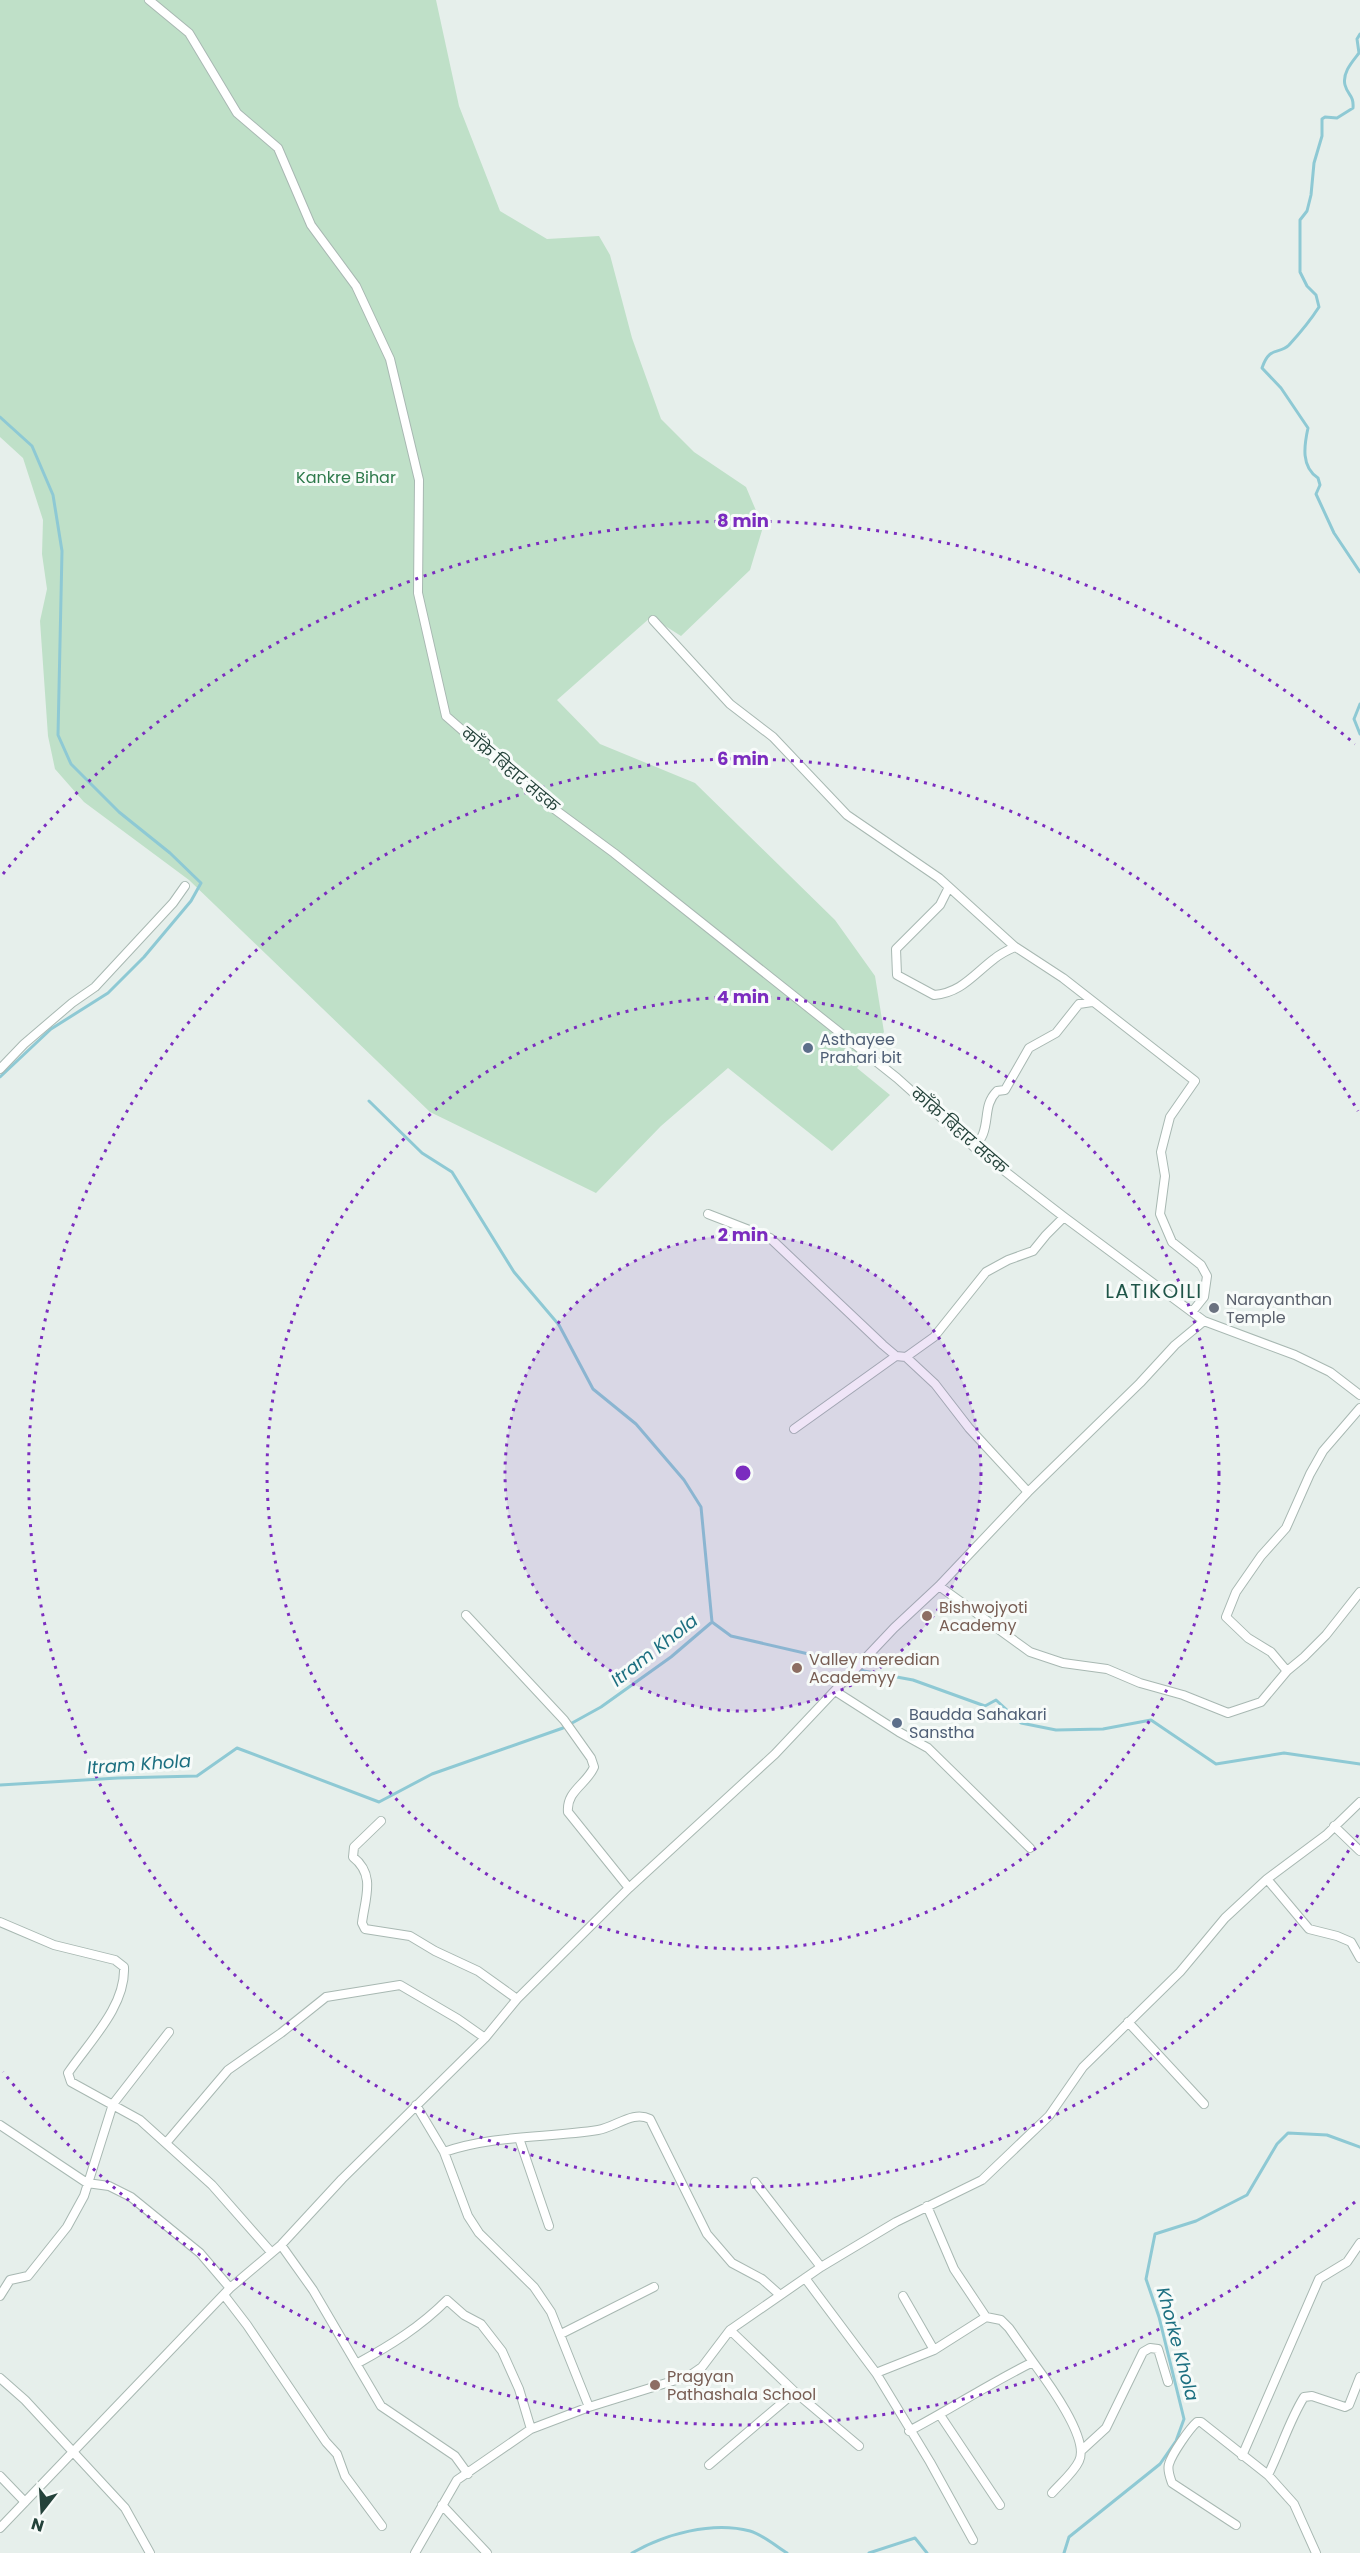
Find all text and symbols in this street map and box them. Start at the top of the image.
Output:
park label: Kankre Bihar [296,466,396,489]
text: 8 min [717,508,769,533]
street label: काँक्रे बिहार सडक [455,721,565,819]
text: 6 min [717,746,769,771]
text: 4 min [717,984,769,1009]
place label: Asthayee Prahari bit [820,1028,902,1069]
marker: Asthayee Prahari bit [801,1041,815,1055]
street label: काँक्रे बिहार सडक [905,1081,1014,1180]
text: 2 min [718,1222,768,1247]
district label: LATIKOILI [1105,1277,1203,1305]
place label: Narayanthan Temple [1226,1288,1332,1329]
marker: Narayanthan Temple [1207,1301,1221,1315]
centre of rings [733,1463,753,1483]
place label: Bishwojyoti Academy [939,1596,1028,1637]
water label: Itram Khola [605,1608,703,1692]
marker: Bishwojyoti Academy [920,1609,934,1623]
place label: Valley meredian Academyy [809,1648,940,1689]
marker: Valley meredian Academyy [790,1661,804,1675]
place label: Baudda Sahakari Sanstha [909,1703,1047,1744]
marker: Baudda Sahakari Sanstha [890,1716,904,1730]
water label: Itram Khola [86,1748,192,1780]
water label: Khorke Khola [1151,2284,1205,2404]
place label: Pragyan Pathashala School [667,2365,816,2406]
marker: Pragyan Pathashala School [648,2378,662,2392]
north arrow [12,2481,72,2541]
text: N [29,2512,47,2538]

